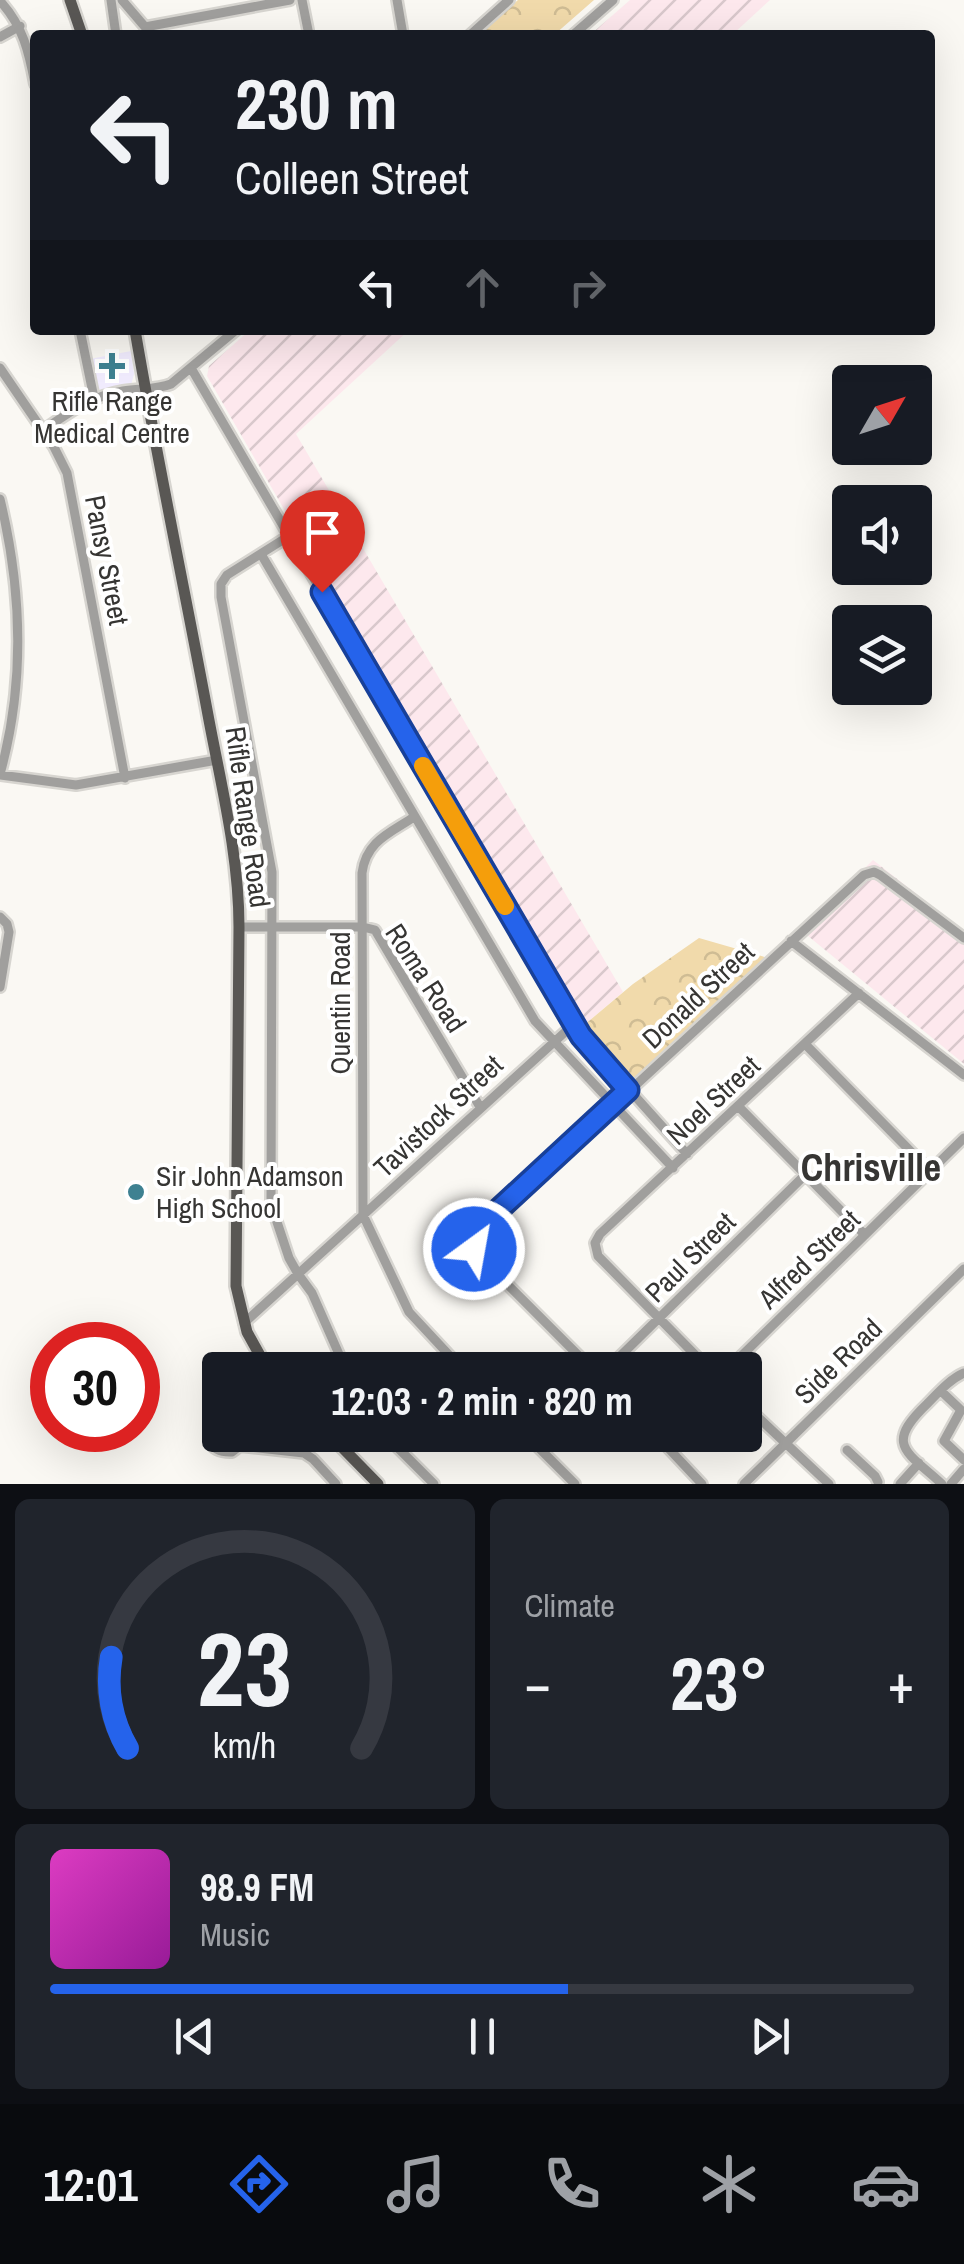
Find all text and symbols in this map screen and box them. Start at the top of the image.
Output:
text: 230 m [235,57,398,151]
icon: left [70,70,200,200]
text: Colleen Street [235,147,469,208]
icon: left [350,260,405,315]
icon: ahead [455,260,510,315]
icon: right [560,260,615,315]
marker: Rifle Range Medical Centre [99,353,125,379]
north arrow [832,365,932,465]
map controls [832,365,932,705]
place label: Rifle Range Medical Centre [34,382,190,452]
button: sound [832,485,932,585]
pin [280,490,365,593]
street label: Pansy Street [76,492,138,628]
icon: arrive [295,505,350,560]
button: layers [832,605,932,705]
street label: Rifle Range Road [216,724,280,910]
street label: Roma Road [377,916,475,1040]
street label: Quentin Road [321,932,359,1074]
street label: Donald Street [634,933,762,1057]
street label: Tavistock Street [365,1046,511,1186]
street label: Noel Street [658,1047,768,1153]
district label: Chrisville [801,1142,941,1193]
place label: Sir John Adamson High School [156,1157,344,1227]
marker: Sir John Adamson High School [125,1181,147,1203]
position arrow [422,1197,526,1301]
street label: Alfred Street [749,1201,868,1318]
street label: Paul Street [636,1203,744,1311]
street label: Side Road [786,1310,890,1412]
speed limit sign: 30 [30,1322,160,1452]
text: 12:03 · 2 min · 820 m [331,1376,633,1427]
text: Climate [525,1584,615,1627]
text: 23 [197,1598,292,1738]
text: 23° [670,1632,768,1733]
text: − [525,1646,551,1720]
text: + [888,1646,914,1720]
text: km/h [213,1721,277,1769]
text: 98.9 FM [200,1862,314,1913]
text: Music [200,1913,270,1956]
icon: previous [167,2009,222,2064]
icon: pause [455,2009,510,2064]
icon: next [743,2009,798,2064]
icon: directions [224,2149,294,2219]
icon: music [381,2149,451,2219]
icon: phone [537,2149,607,2219]
icon: climate [694,2149,764,2219]
icon: car [851,2149,921,2219]
text: 12:01 [43,2154,138,2215]

